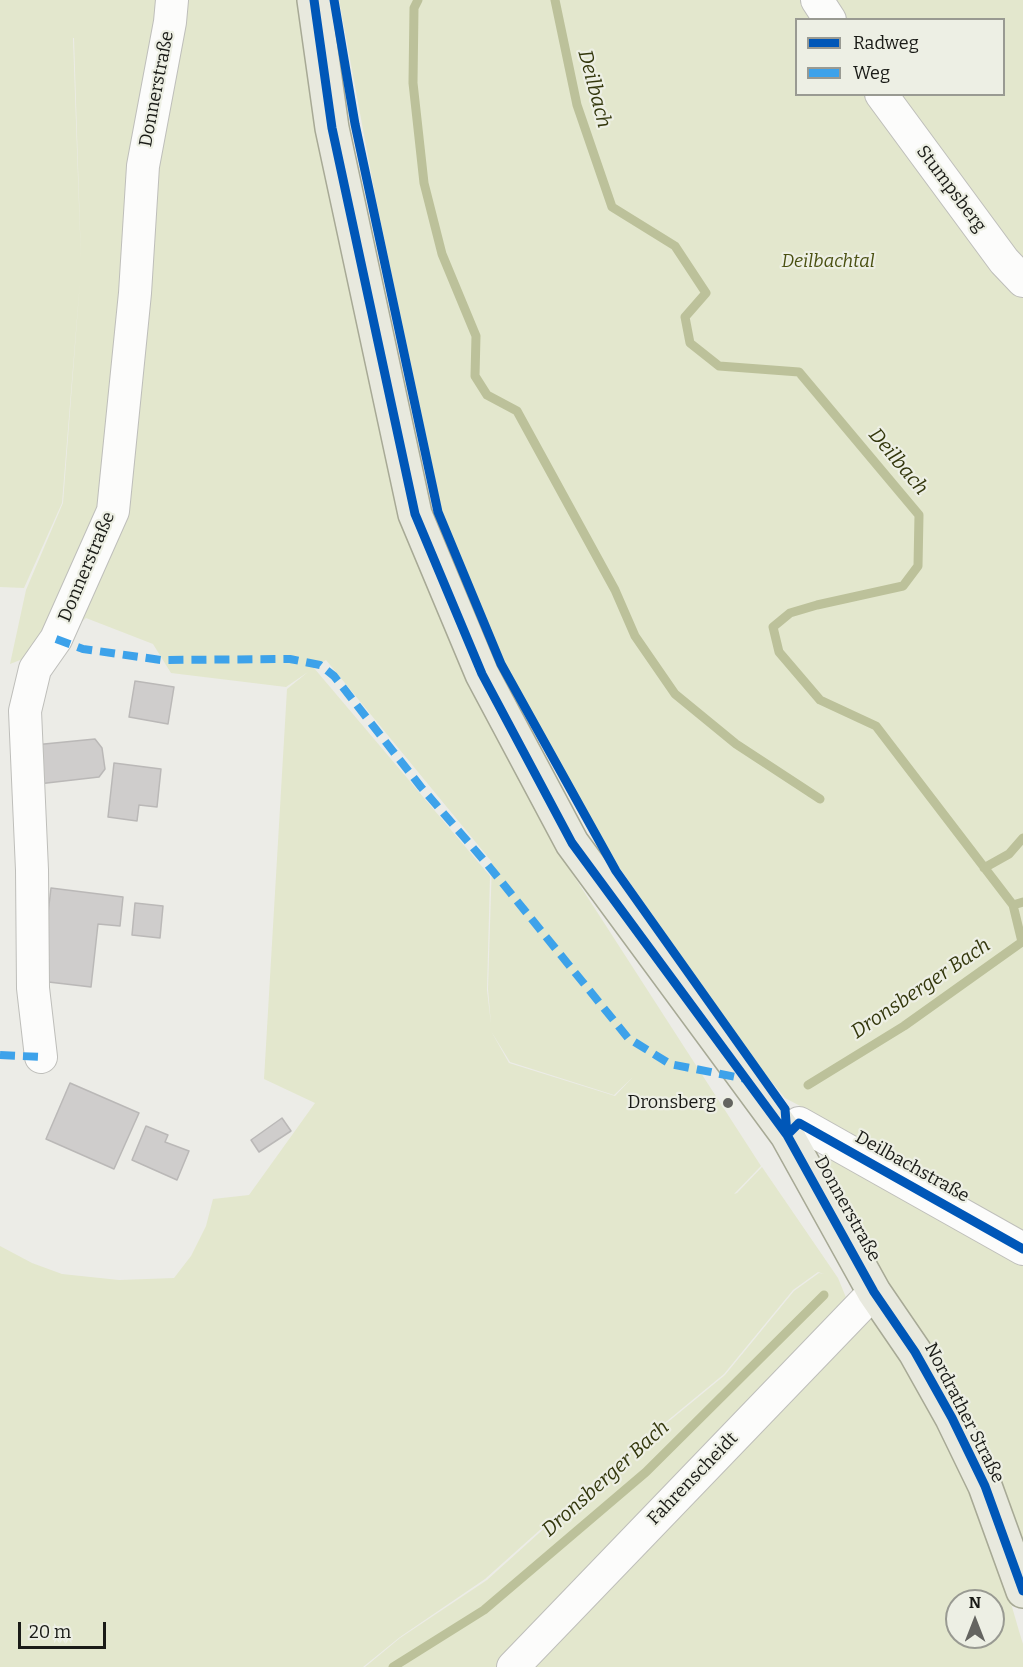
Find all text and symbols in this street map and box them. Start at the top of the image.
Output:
legend [795,18,1005,96]
street label: Donnerstraße [135,29,179,149]
text: Radweg [853,32,919,54]
water label: Deilbach [572,47,616,131]
text: Weg [853,62,890,84]
street label: Stumpsberg [911,142,991,236]
park label: Deilbachtal [781,251,875,273]
water label: Deilbach [863,424,933,500]
street label: Donnerstraße [54,509,120,625]
water label: Dronsberger Bach [847,934,995,1044]
place label: Dronsberg [628,1092,716,1114]
marker: Dronsberg [721,1096,735,1110]
street label: Deilbachstraße [851,1127,973,1207]
street label: Donnerstraße [809,1152,885,1266]
street label: Nordrather Straße [919,1339,1009,1487]
water label: Dronsberger Bach [538,1416,674,1542]
street label: Fahrenscheidt [643,1428,743,1530]
north arrow [945,1589,1005,1649]
text: N [969,1593,981,1612]
scale bar [21,1610,110,1648]
text: 20 m [29,1621,71,1643]

